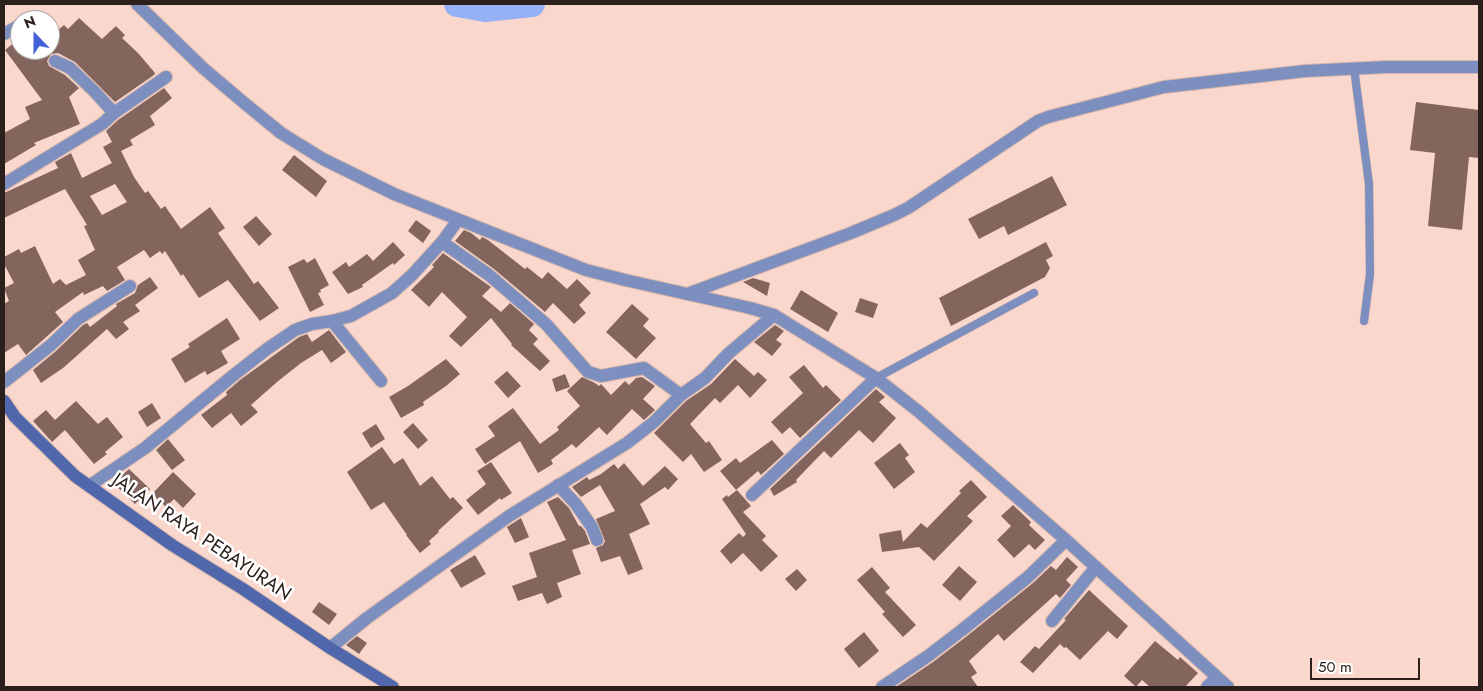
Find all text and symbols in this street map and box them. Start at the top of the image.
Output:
north arrow [10,10,60,60]
text: N [21,11,39,33]
street label: JALAN RAYA PEBAYURAN [107,470,295,606]
scale bar [1313,648,1423,680]
text: 50 m [1318,656,1352,678]

